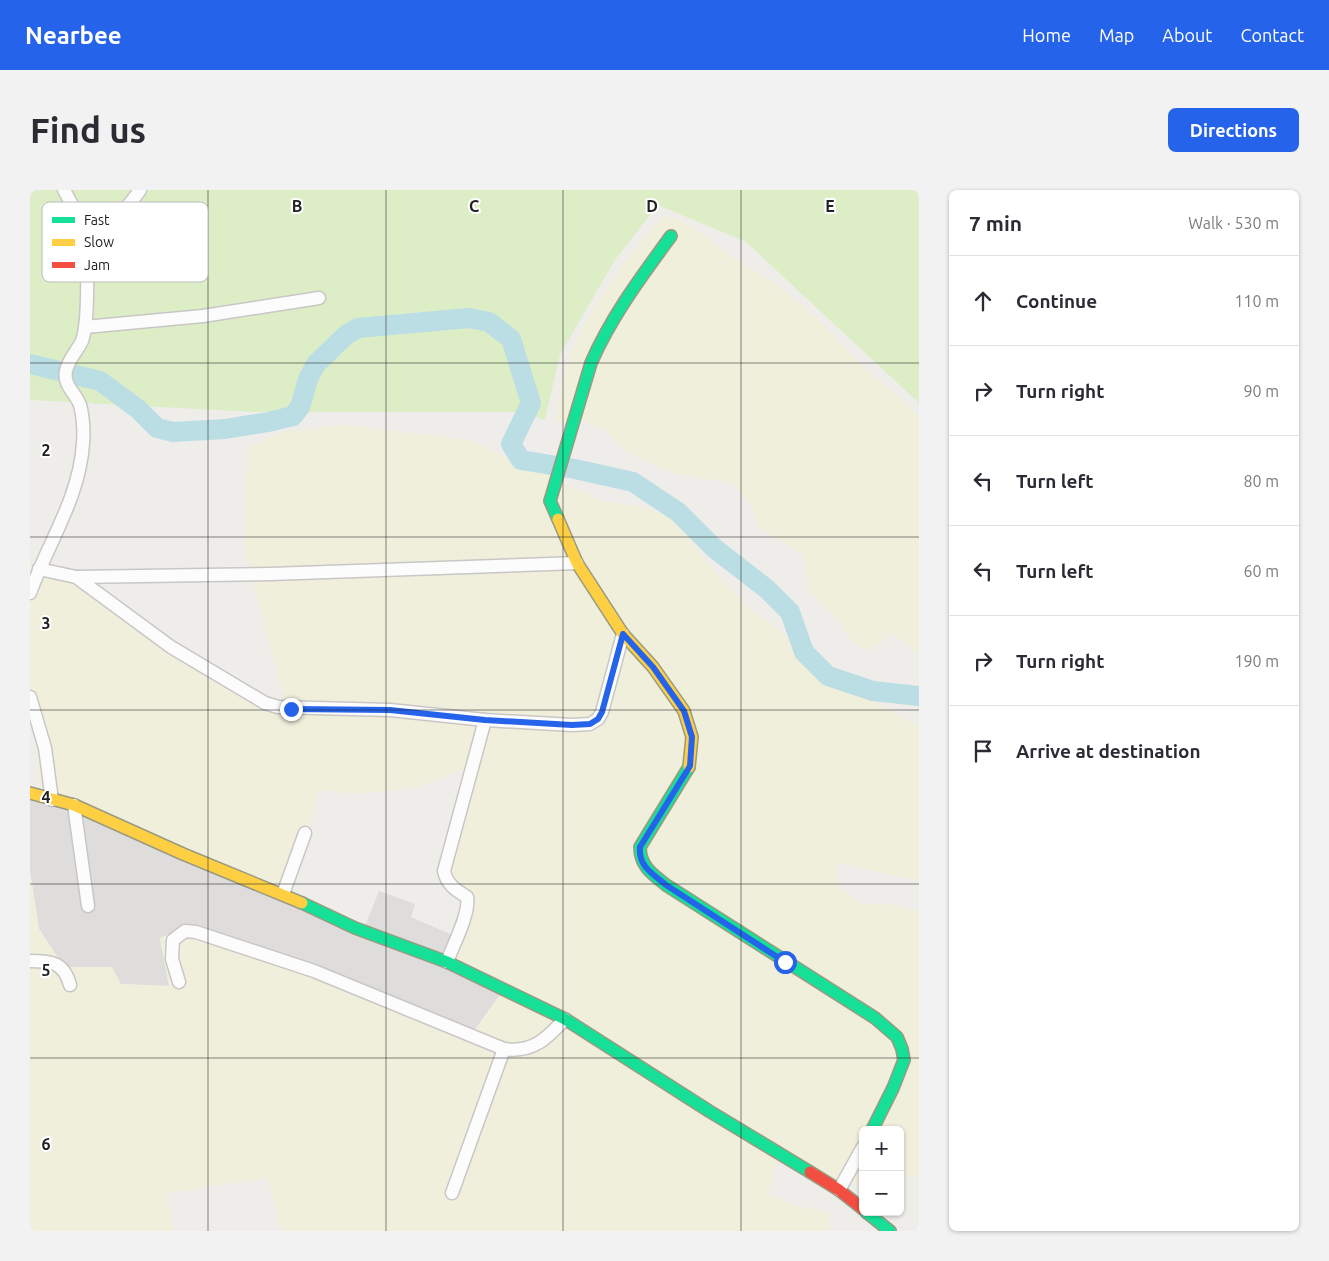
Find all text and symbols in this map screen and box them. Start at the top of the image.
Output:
text: Nearbee [25,22,122,49]
text: Home [1022,25,1071,45]
text: Map [1099,25,1134,45]
text: About [1162,25,1212,45]
text: Contact [1240,25,1304,45]
button: Directions [1168,108,1299,152]
text: Find us [30,110,146,150]
text: B [292,197,302,215]
text: C [469,197,479,215]
text: D [646,197,658,215]
text: E [825,197,835,215]
legend [42,202,208,282]
text: 7 min [969,211,1022,235]
text: Fast [84,212,110,228]
text: Walk · 530 m [1188,214,1279,232]
text: Slow [84,234,114,250]
text: Jam [84,257,110,273]
icon: ahead [969,287,997,315]
text: Continue [1016,290,1097,312]
text: 110 m [1234,292,1279,310]
icon: right [969,377,997,405]
text: Turn right [1016,380,1104,402]
text: 90 m [1243,382,1279,400]
text: 2 [41,441,51,459]
icon: left [969,467,997,495]
text: Turn left [1016,470,1094,492]
text: 80 m [1243,472,1279,490]
icon: left [969,557,997,585]
text: Turn left [1016,560,1094,582]
text: 60 m [1243,562,1279,580]
text: 3 [41,614,51,632]
icon: right [969,647,997,675]
text: Turn right [1016,650,1104,672]
text: 190 m [1234,652,1279,670]
route end [280,698,303,721]
icon: arrive [969,737,997,765]
text: Arrive at destination [1016,740,1201,762]
text: 4 [41,788,51,806]
route start [774,951,797,974]
text: 5 [41,961,51,979]
map controls [859,1126,904,1216]
button: + [859,1126,904,1171]
text: 6 [41,1135,51,1153]
button: − [859,1171,904,1216]

